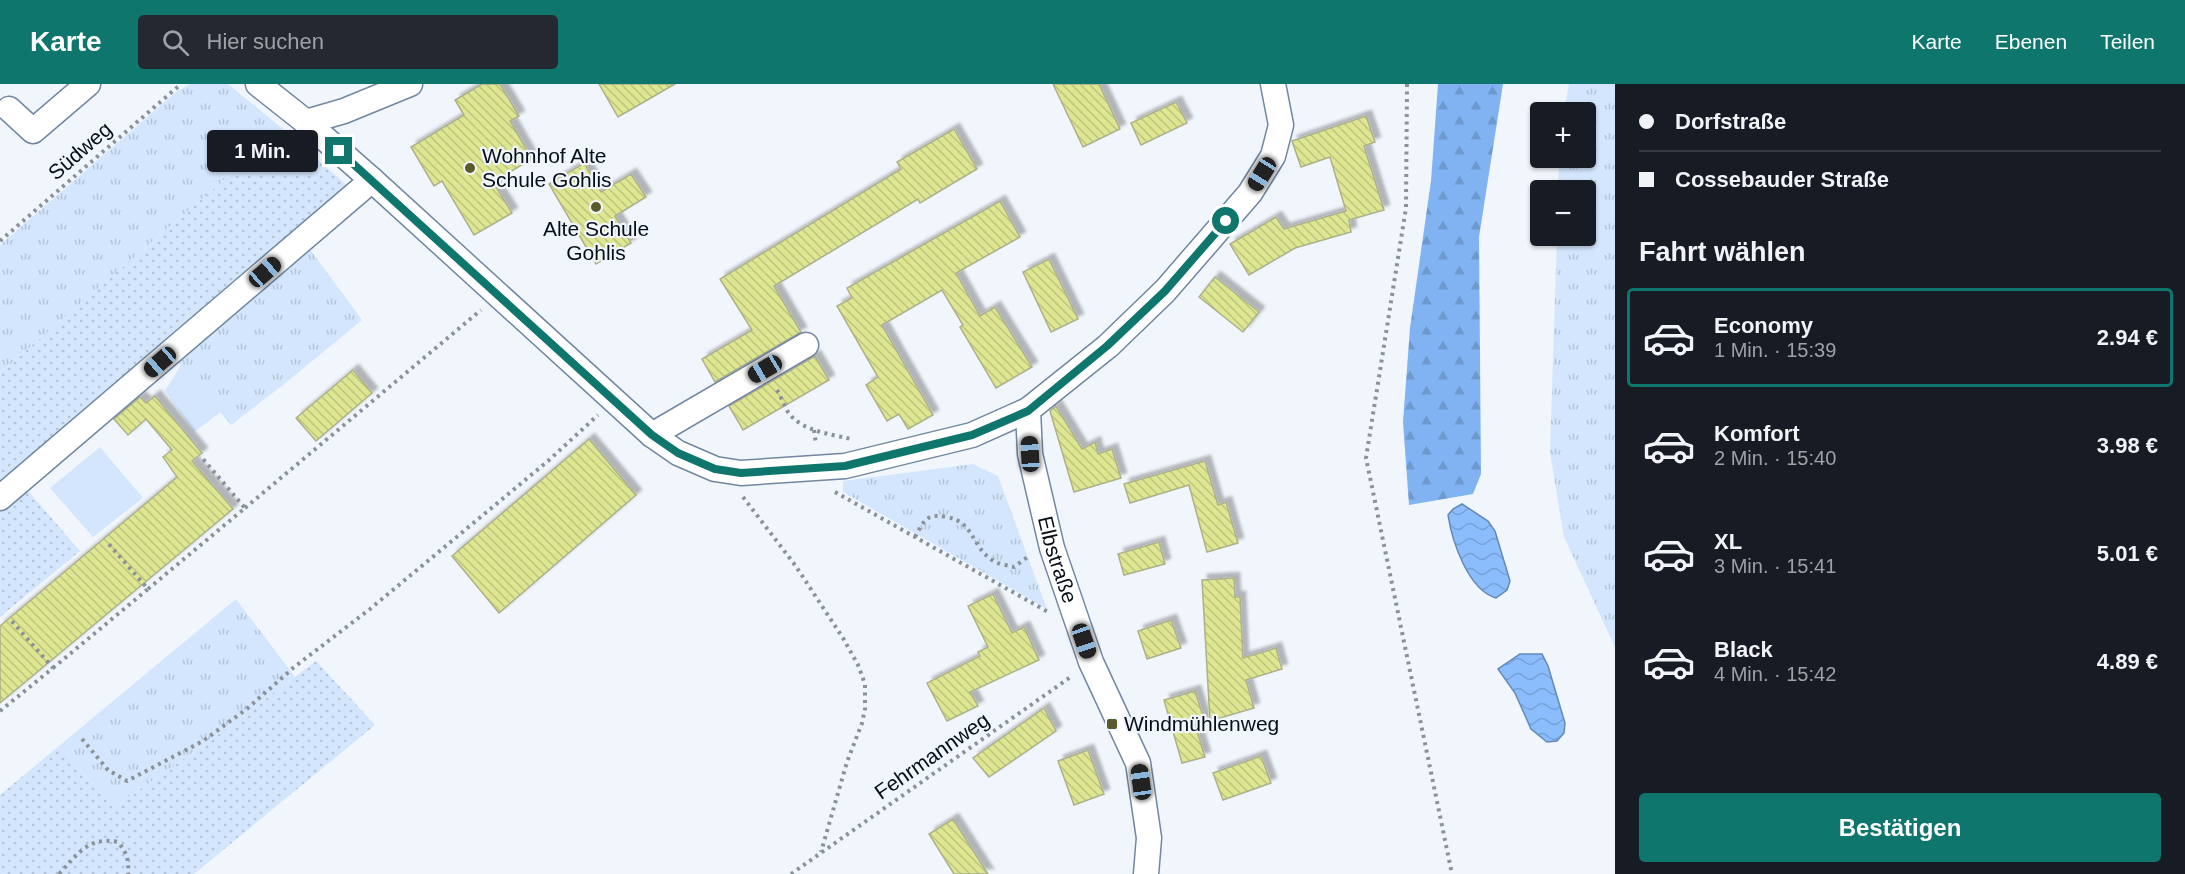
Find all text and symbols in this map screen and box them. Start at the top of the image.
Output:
search box [138,15,558,69]
text: Karte [30,26,102,57]
icon: search [159,26,192,59]
text: Hier suchen [207,29,324,54]
text: Karte [1912,30,1962,53]
text: Ebenen [1995,30,2067,53]
text: Teilen [2100,30,2155,53]
map controls [1530,102,1596,246]
button: + [1530,102,1596,168]
text: Dorfstraße [1675,109,1786,134]
street label: Südweg [43,117,116,184]
callout: 1 Min. [207,130,318,172]
route end [325,137,352,164]
text: 1 Min. [234,140,291,162]
place label: Wohnhof Alte Schule Gohlis [482,144,612,191]
car [1245,154,1279,194]
marker: Wohnhof Alte Schule Gohlis [463,161,477,175]
text: Cossebauder Straße [1675,167,1889,192]
button: − [1530,180,1596,246]
marker: Alte Schule Gohlis [589,200,603,214]
route start [1212,207,1239,234]
place label: Alte Schule Gohlis [543,217,649,264]
text: Fahrt wählen [1639,237,1806,267]
car [246,253,284,291]
icon: car [1642,311,1696,365]
text: Economy [1714,313,1813,338]
text: 2.94 € [2097,325,2158,350]
text: 1 Min. · 15:39 [1714,339,1836,361]
car [141,343,179,381]
car [745,352,785,386]
icon: car [1642,419,1696,473]
text: Komfort [1714,421,1800,446]
text: 3.98 € [2097,433,2158,458]
car [1020,436,1040,472]
text: 2 Min. · 15:40 [1714,447,1836,469]
street label: Elbstraße [1034,514,1082,606]
icon: car [1642,527,1696,581]
text: XL [1714,529,1742,554]
text: 5.01 € [2097,541,2158,566]
text: 3 Min. · 15:41 [1714,555,1836,577]
car [1070,621,1098,661]
icon: car [1642,635,1696,689]
text: Black [1714,637,1773,662]
text: 4.89 € [2097,649,2158,674]
text: 4 Min. · 15:42 [1714,663,1836,685]
street label: Fehrmannweg [870,708,993,804]
place label: Windmühlenweg [1124,712,1279,735]
marker: Windmühlenweg [1105,717,1119,731]
car [1130,763,1152,801]
button: Bestätigen [1639,793,2161,862]

